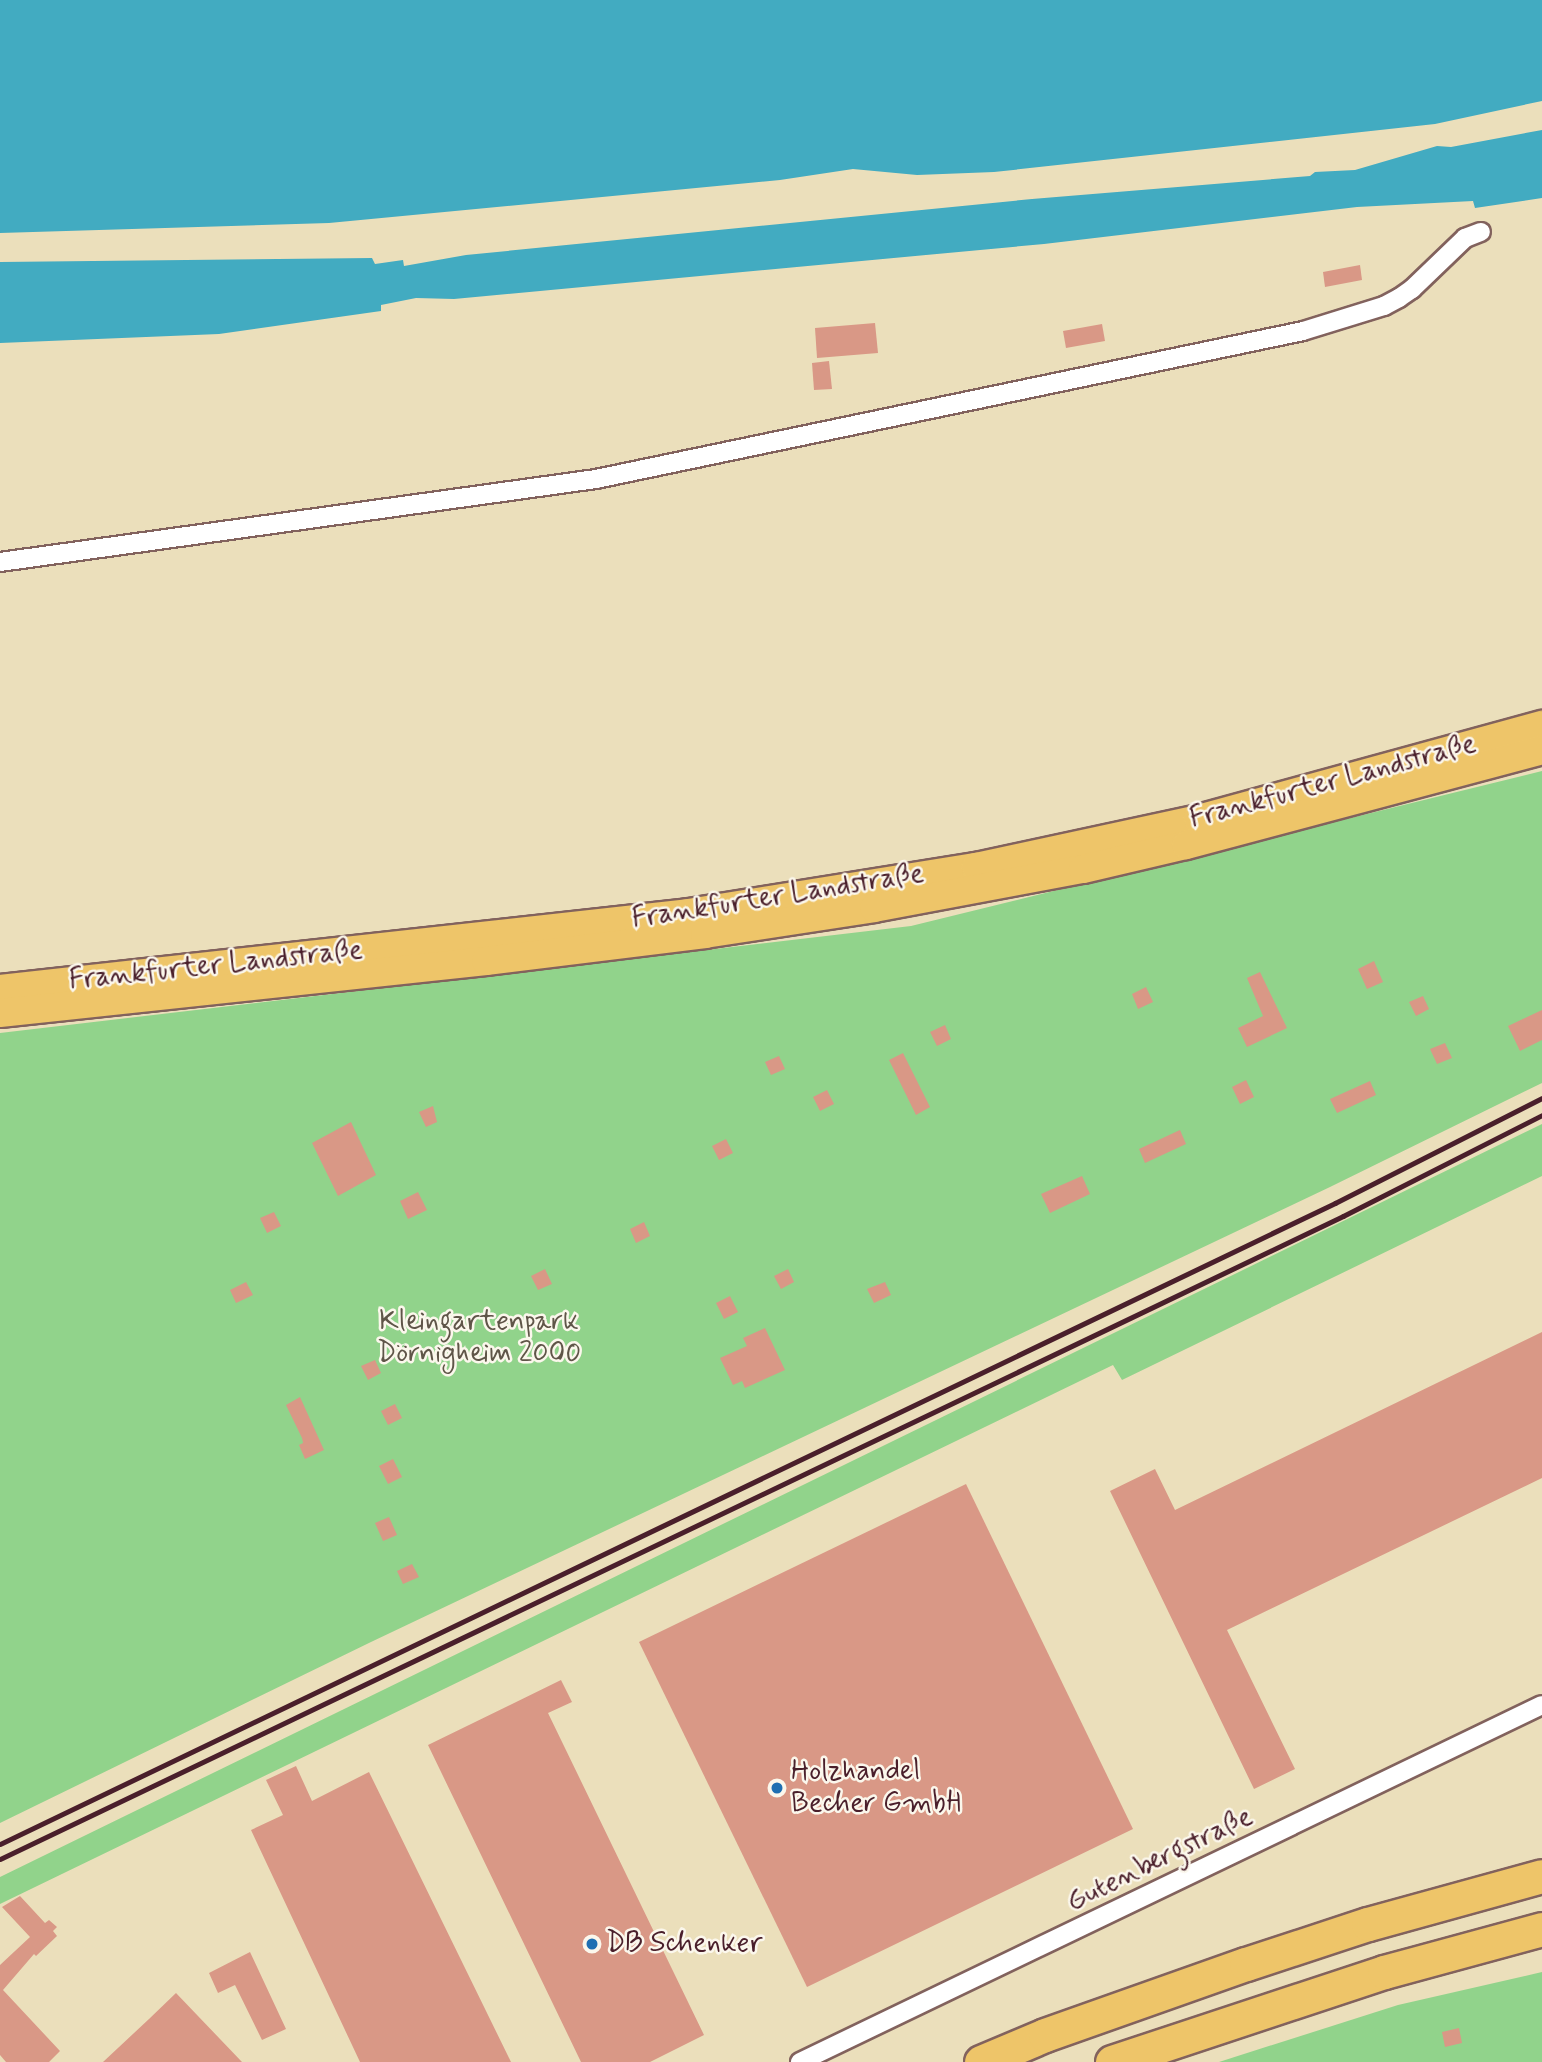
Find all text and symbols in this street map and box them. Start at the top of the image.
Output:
street label: Frankfurter Landstraße [1185,727,1481,837]
street label: Frankfurter Landstraße [628,857,928,937]
street label: Frankfurter Landstraße [66,934,366,998]
park label: Kleingartenpark Dörnigheim 2000 [377,1305,581,1371]
place label: Holzhandel Becher GmbH [791,1755,962,1821]
marker: Holzhandel Becher GmbH [769,1780,785,1796]
street label: Gutenbergstraße [1062,1800,1258,1920]
place label: DB Schenker [606,1927,762,1961]
marker: DB Schenker [584,1936,600,1952]

